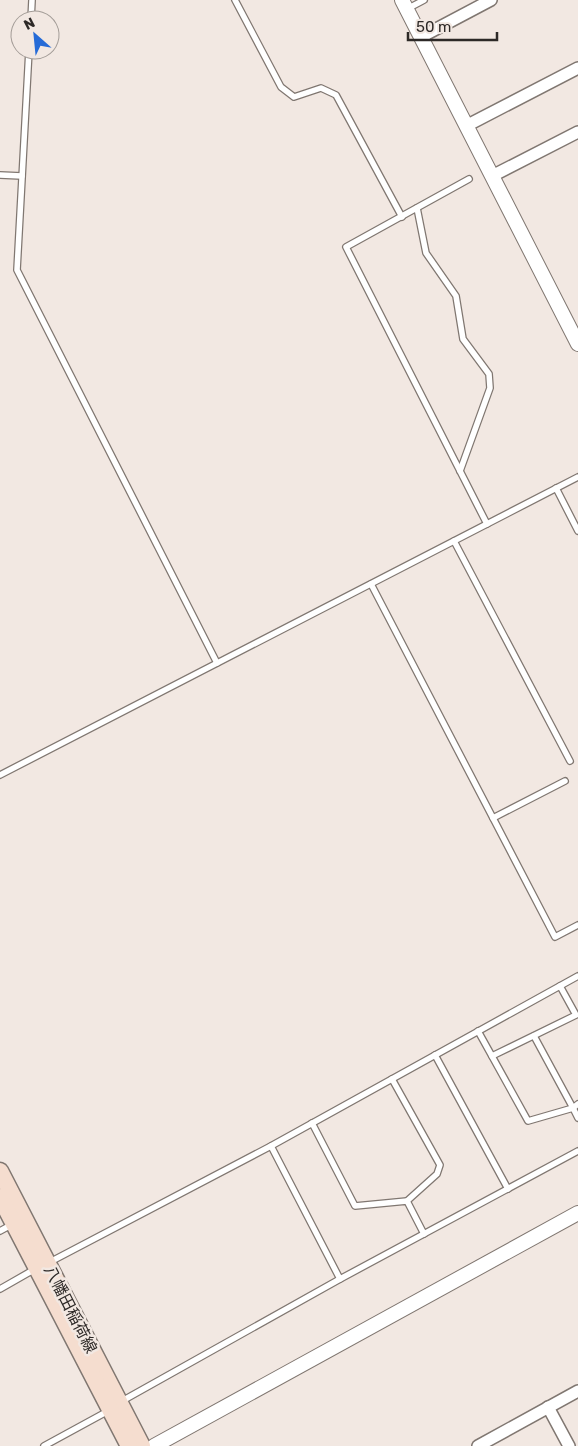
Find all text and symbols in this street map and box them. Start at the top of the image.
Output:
north arrow [10,10,60,60]
scale bar [408,10,497,42]
text: N [21,14,38,34]
text: 50 m [416,18,451,36]
street label: 八幡田稲荷線 [40,1262,101,1356]

